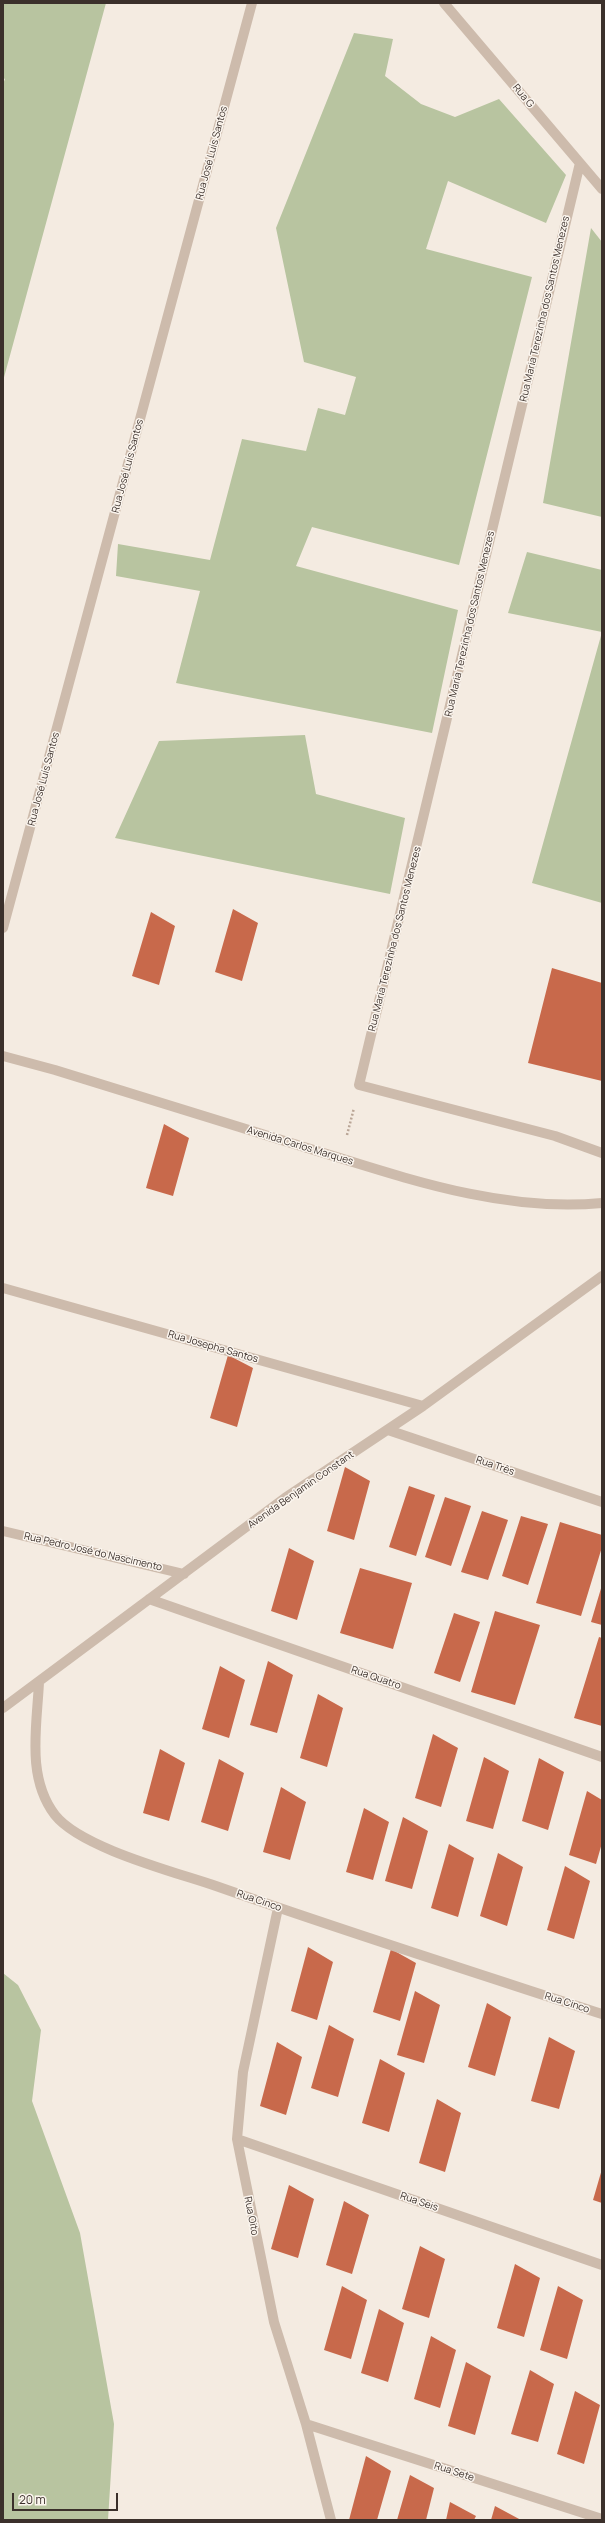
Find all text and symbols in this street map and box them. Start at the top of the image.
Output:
street label: Rua G [510,82,536,110]
street label: Rua José Luís Santos [194,105,230,201]
street label: Rua Maria Terezinha dos Santos Menezes [518,215,572,403]
street label: Rua José Luís Santos [110,418,146,514]
street label: Rua Maria Terezinha dos Santos Menezes [443,530,497,718]
street label: Rua José Luís Santos [26,731,62,827]
street label: Rua Maria Terezinha dos Santos Menezes [366,845,424,1033]
street label: Avenida Carlos Marques [245,1124,355,1168]
street label: Rua Josepha Santos [167,1328,259,1366]
street label: Avenida Benjamin Constant [246,1449,356,1531]
street label: Rua Três [474,1454,516,1478]
street label: Rua Pedro José do Nascimento [23,1530,163,1574]
street label: Rua Quatro [349,1664,403,1692]
street label: Rua Cinco [235,1888,283,1914]
street label: Rua Cinco [543,1990,591,2016]
street label: Rua Seis [398,2190,440,2214]
street label: Rua Oito [241,2196,261,2236]
street label: Rua Sete [432,2460,476,2484]
scale bar [14,2485,120,2511]
text: 20 m [19,2491,46,2508]

